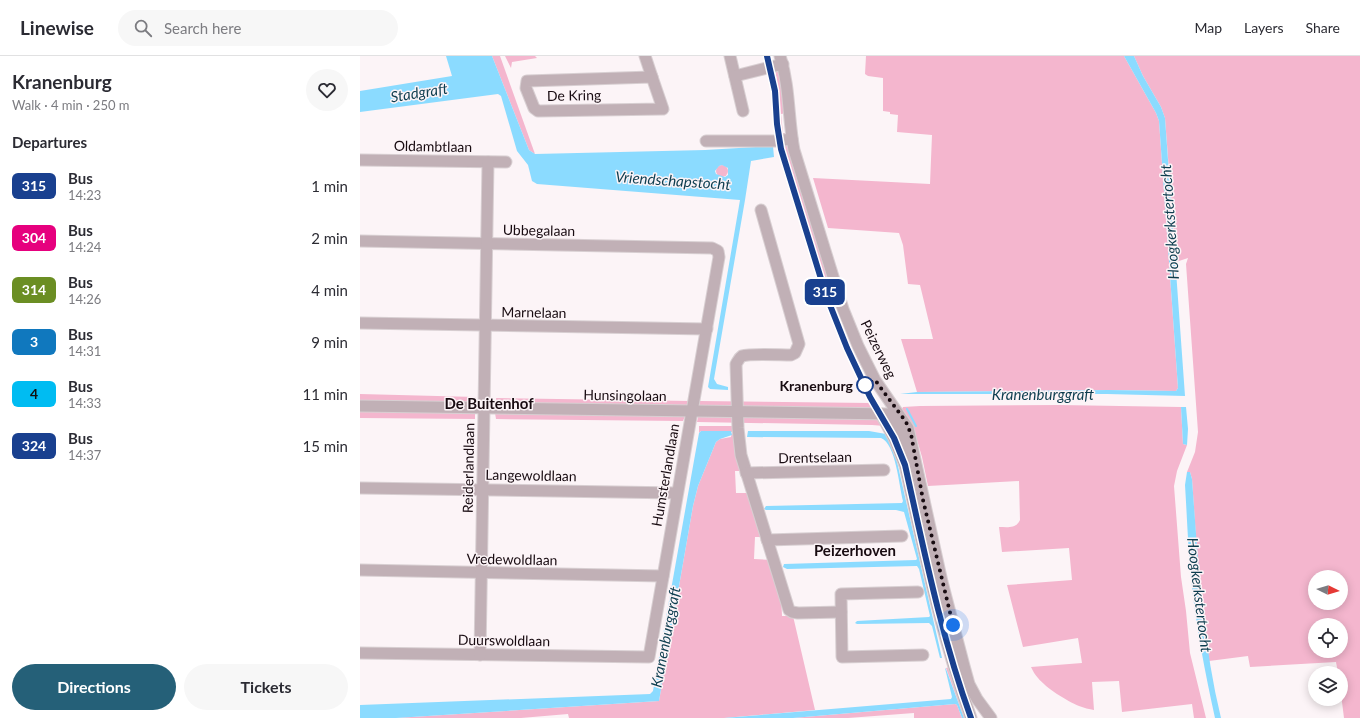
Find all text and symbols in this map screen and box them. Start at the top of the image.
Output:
search box [118,10,398,46]
text: Linewise [20,16,94,39]
icon: search [132,17,154,39]
text: Search here [164,19,241,37]
text: Map [1194,19,1222,36]
text: Layers [1244,19,1284,36]
text: Share [1306,19,1340,36]
button: heart [306,69,348,111]
text: Kranenburg [12,70,112,93]
water label: Stadgraft [389,79,449,105]
street label: De Kring [547,86,601,104]
text: Walk · 4 min · 250 m [12,97,130,113]
text: Departures [12,133,87,151]
street label: Oldambtlaan [394,137,472,155]
water label: Hoogkerkstertocht [1156,163,1182,280]
water label: Vriendschapstocht [615,167,732,193]
text: Bus [68,169,93,187]
text: 315 [22,177,46,194]
text: 1 min [311,177,348,195]
text: 14:23 [68,187,101,203]
text: Bus [68,221,93,239]
street label: Ubbegalaan [503,221,575,239]
text: 304 [22,229,46,246]
text: 2 min [311,229,348,247]
text: 14:24 [68,239,101,255]
text: Bus [68,273,93,291]
line badge: 315 [802,279,848,305]
text: 314 [22,281,46,298]
text: 4 min [311,281,348,299]
text: 315 [813,283,837,300]
text: 14:26 [68,291,101,307]
street label: Marnelaan [501,303,567,321]
street label: Peizerweg [858,317,900,381]
text: Bus [68,325,93,343]
text: 3 [30,333,38,350]
text: 9 min [311,333,348,351]
text: 14:31 [68,343,101,359]
marker: Kranenburg [856,376,874,394]
text: Bus [68,377,93,395]
place label: Kranenburg [780,377,854,394]
text: 4 [30,385,38,402]
text: 11 min [302,385,348,403]
water label: Kranenburggraft [992,385,1094,403]
street label: Hunsingolaan [583,386,667,404]
district label: De Buitenhof [444,394,534,412]
text: 14:33 [68,395,101,411]
street label: Humsterlandlaan [648,422,682,528]
street label: Reiderlandlaan [459,423,477,513]
text: Bus [68,429,93,447]
text: 324 [22,437,46,454]
text: 15 min [302,437,348,455]
text: 14:37 [68,447,101,463]
street label: Drentselaan [778,448,852,466]
street label: Langewoldlaan [485,466,577,484]
water label: Hoogkerkstertocht [1184,536,1216,654]
district label: Peizerhoven [814,541,896,559]
street label: Vredewoldlaan [466,550,558,568]
north arrow [1308,570,1348,610]
map controls [1308,570,1348,706]
water label: Kranenburggraft [646,585,684,689]
your location [943,615,963,635]
button: locate [1308,618,1348,658]
street label: Duurswoldlaan [458,631,550,649]
button: Directions [12,664,176,710]
button: Tickets [184,664,348,710]
button: layers [1308,666,1348,706]

